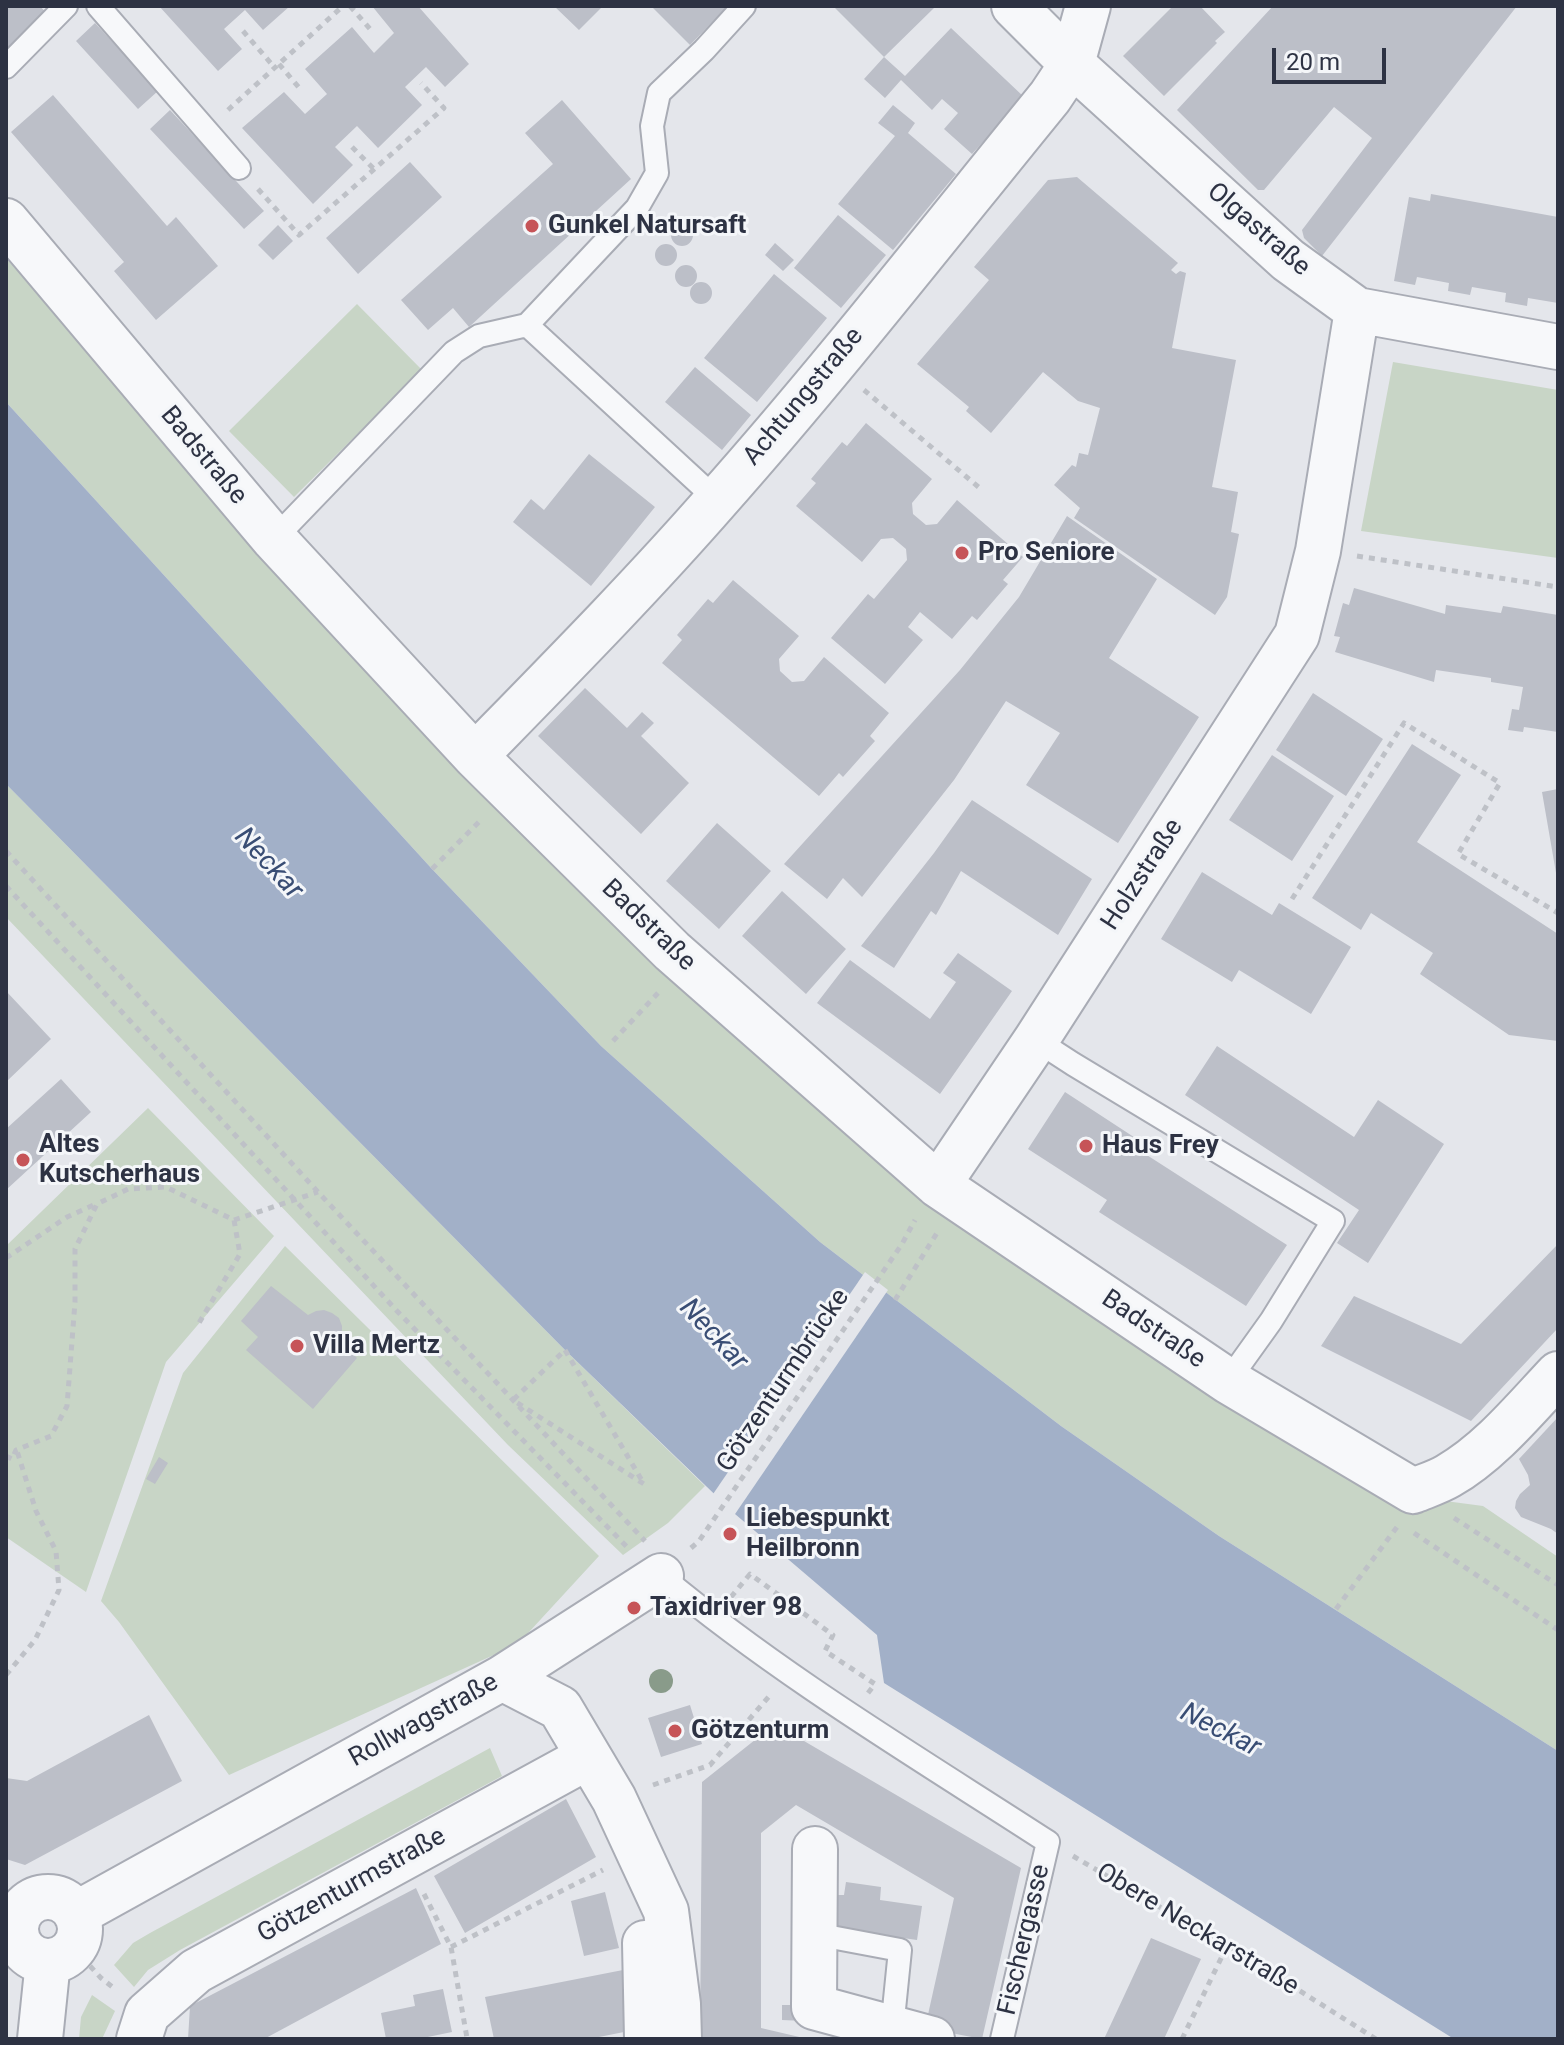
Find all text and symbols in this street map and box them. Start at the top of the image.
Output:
scale bar [1276,32,1390,82]
text: 20 m [1286,48,1340,76]
street label: Olgastraße [1200,177,1316,283]
place label: Gunkel Natursaft [548,210,746,242]
marker: Gunkel Natursaft [523,217,541,235]
street label: Achtungstraße [737,322,871,472]
street label: Badstraße [153,401,253,511]
place label: Pro Seniore [978,537,1115,569]
marker: Pro Seniore [953,544,971,562]
street label: Holzstraße [1096,814,1190,936]
water label: Neckar [226,821,310,907]
street label: Badstraße [594,874,702,978]
place label: Altes Kutscherhaus [39,1129,200,1190]
place label: Haus Frey [1102,1130,1219,1162]
marker: Haus Frey [1077,1137,1095,1155]
marker: Altes Kutscherhaus [14,1151,32,1169]
street label: Götzenturmbrücke [711,1283,857,1479]
street label: Badstraße [1095,1284,1211,1376]
water label: Neckar [671,1292,755,1378]
place label: Villa Mertz [313,1330,440,1362]
marker: Villa Mertz [288,1337,306,1355]
place label: Liebespunkt Heilbronn [746,1503,889,1564]
marker: Liebespunkt Heilbronn [721,1525,739,1543]
place label: Taxidriver 98 [650,1592,802,1624]
marker: Taxidriver 98 [625,1599,643,1617]
street label: Rollwagstraße [344,1667,504,1775]
water label: Neckar [1174,1697,1266,1765]
place label: Götzenturm [691,1715,829,1747]
marker: Götzenturm [666,1722,684,1740]
street label: Götzenturmstraße [253,1821,451,1951]
street label: Obere Neckarstraße [1090,1857,1304,2003]
street label: Fischergasse [993,1862,1057,2018]

